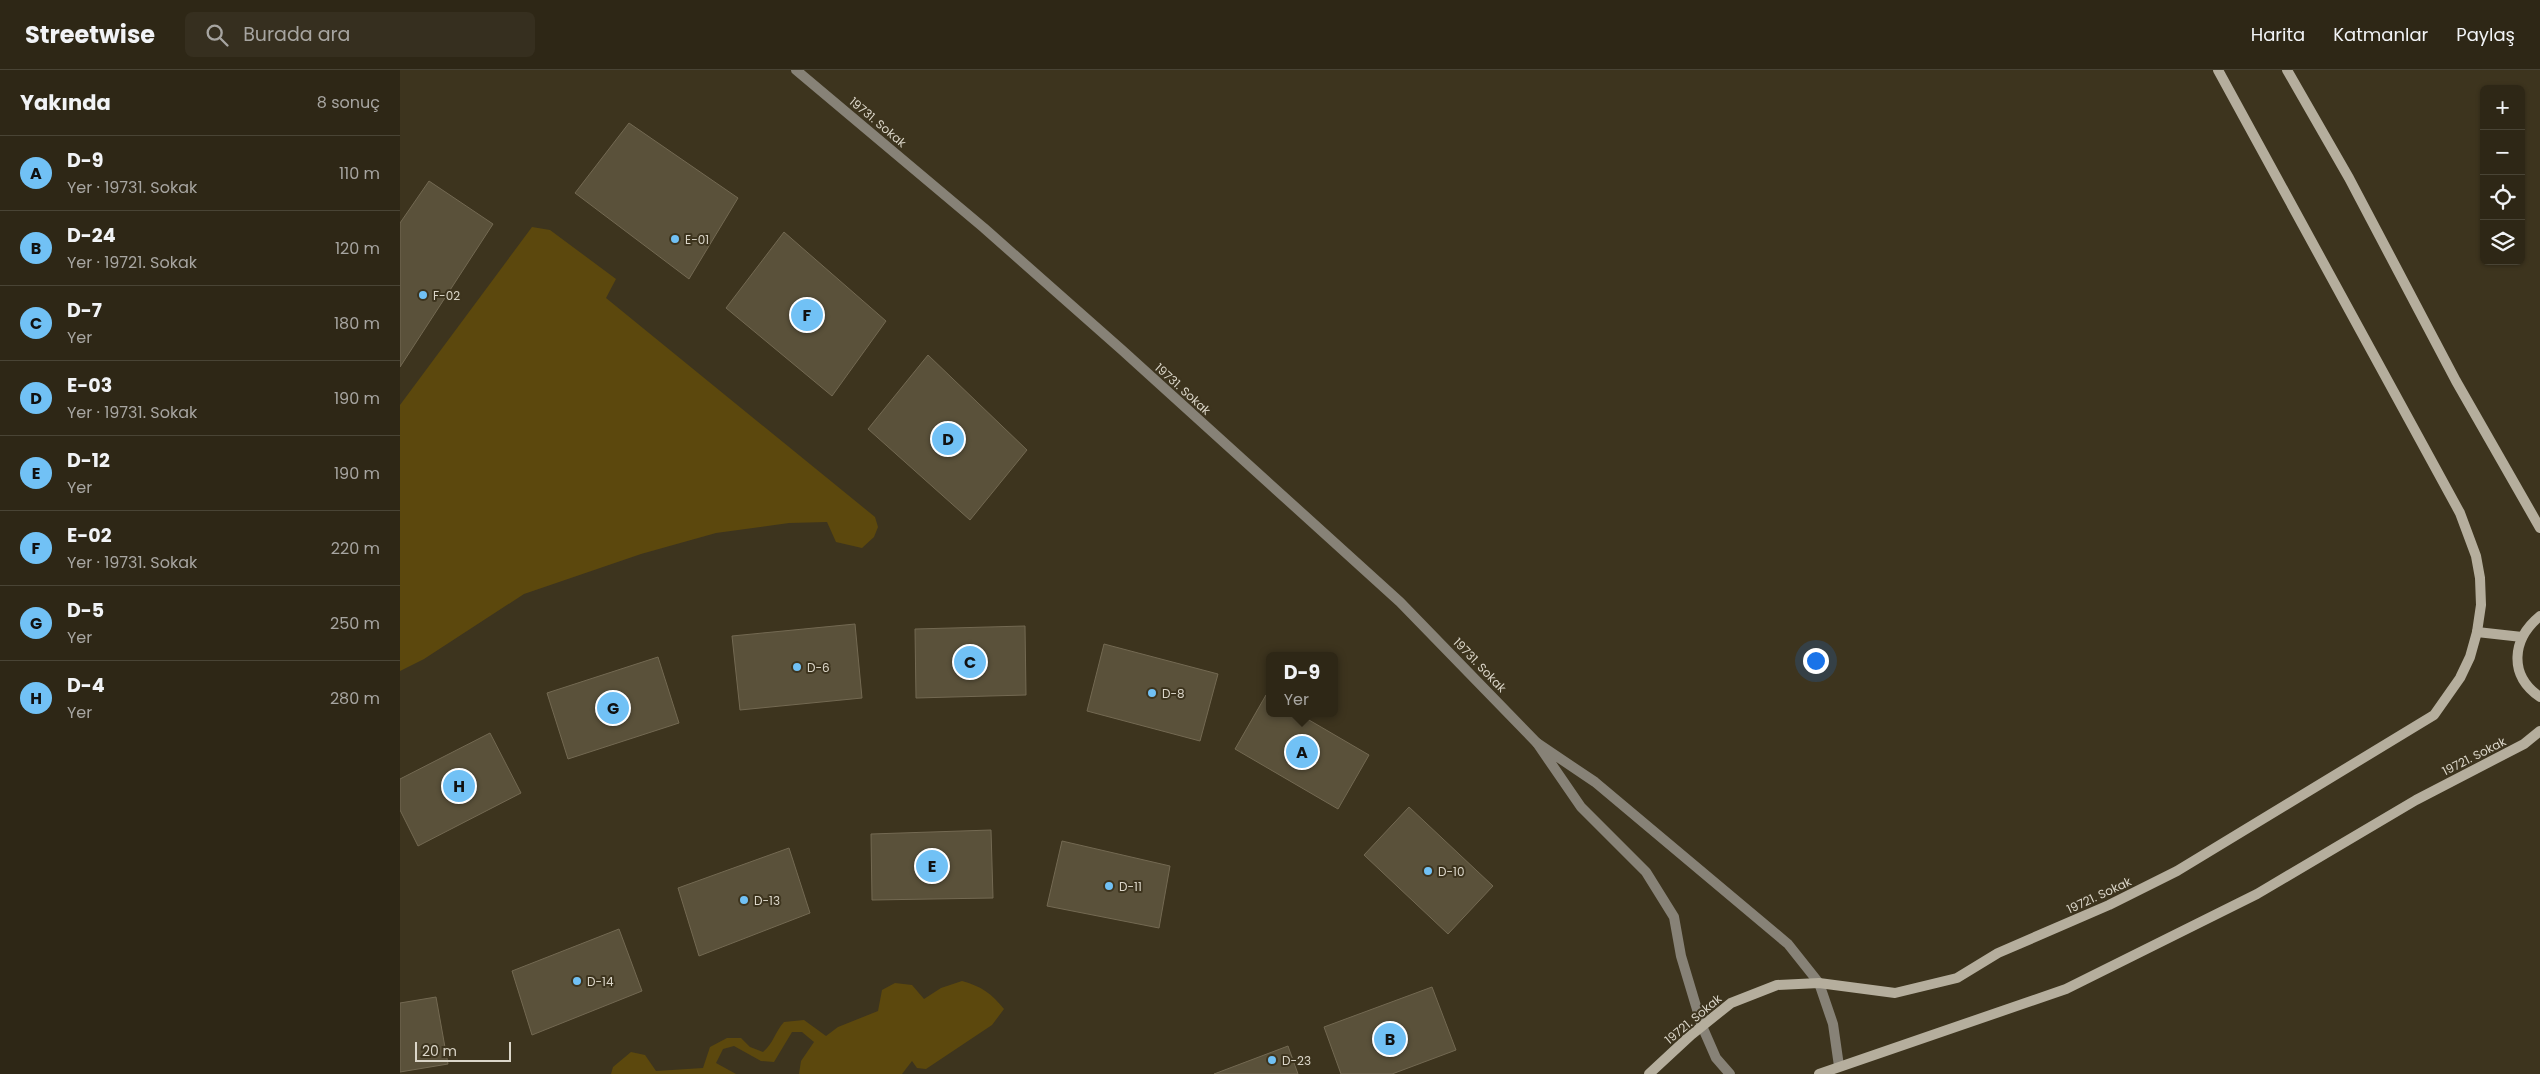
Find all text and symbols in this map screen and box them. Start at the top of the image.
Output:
search box [185,12,535,57]
text: Streetwise [25,18,155,51]
icon: search [203,21,231,49]
text: Burada ara [243,21,350,48]
text: Harita [2251,22,2305,47]
text: Katmanlar [2333,22,2428,47]
text: Paylaş [2456,22,2515,47]
map controls [2480,85,2525,265]
button: + [2480,85,2525,130]
text: Yakında [20,88,111,117]
text: 8 sonuç [317,91,380,114]
street label: 19731. Sokak [846,93,911,151]
button: − [2480,130,2525,175]
text: D-9 [67,147,104,174]
text: A [30,162,42,185]
text: 110 m [339,162,380,185]
button: locate [2480,175,2525,220]
text: Yer · 19731. Sokak [67,176,197,199]
button: layers [2480,220,2525,265]
text: D-24 [67,222,116,249]
place label: E-01 [685,231,709,248]
marker: E-01 [669,233,681,245]
text: B [31,237,41,260]
text: 120 m [335,237,380,260]
text: Yer · 19721. Sokak [67,251,197,274]
place label: F-02 [433,287,460,304]
marker: F-02 [417,289,429,301]
pin: F [791,296,823,334]
text: D-7 [67,297,102,324]
text: C [30,312,42,335]
text: 180 m [334,312,380,335]
text: Yer [67,326,92,349]
street label: 19731. Sokak [1151,359,1215,419]
text: E-03 [67,372,112,399]
text: D [30,387,42,410]
text: 190 m [334,387,380,410]
text: Yer · 19731. Sokak [67,401,197,424]
pin: D [932,420,964,458]
text: D-12 [67,447,110,474]
text: E [32,462,40,485]
text: 190 m [334,462,380,485]
text: Yer [67,476,92,499]
text: E-02 [67,522,112,549]
text: F [32,537,40,560]
text: 220 m [331,537,380,560]
text: Yer · 19731. Sokak [67,551,197,574]
text: D-5 [67,597,104,624]
text: G [30,612,42,635]
text: 250 m [330,612,380,635]
text: Yer [67,626,92,649]
street label: 19731. Sokak [1450,634,1511,697]
pin: C [954,643,986,681]
your location [1803,648,1829,674]
popup [1266,652,1338,717]
place label: D-6 [807,659,830,676]
text: D-9 [1284,659,1320,686]
marker: D-6 [791,661,803,673]
text: D-4 [67,672,105,699]
place label: D-8 [1162,685,1185,702]
text: H [30,687,42,710]
text: 280 m [330,687,380,710]
marker: D-8 [1146,687,1158,699]
text: Yer [1284,688,1309,711]
pin: G [597,689,629,727]
text: Yer [67,701,92,724]
street label: 19721. Sokak [2439,732,2510,779]
pin: A [1286,733,1318,771]
pin: H [443,767,475,805]
pin: E [916,847,948,885]
place label: D-10 [1438,863,1464,880]
marker: D-10 [1422,865,1434,877]
street label: 19721. Sokak [2064,872,2135,917]
place label: D-11 [1119,878,1142,895]
marker: D-11 [1103,880,1115,892]
place label: D-13 [754,892,780,909]
marker: D-13 [738,894,750,906]
place label: D-14 [587,973,614,990]
marker: D-14 [571,975,583,987]
street label: 19721. Sokak [1661,990,1726,1048]
pin: B [1374,1020,1406,1058]
scale bar [415,1039,511,1062]
text: 20 m [422,1041,457,1061]
place label: D-23 [1282,1052,1311,1069]
marker: D-23 [1266,1054,1278,1066]

